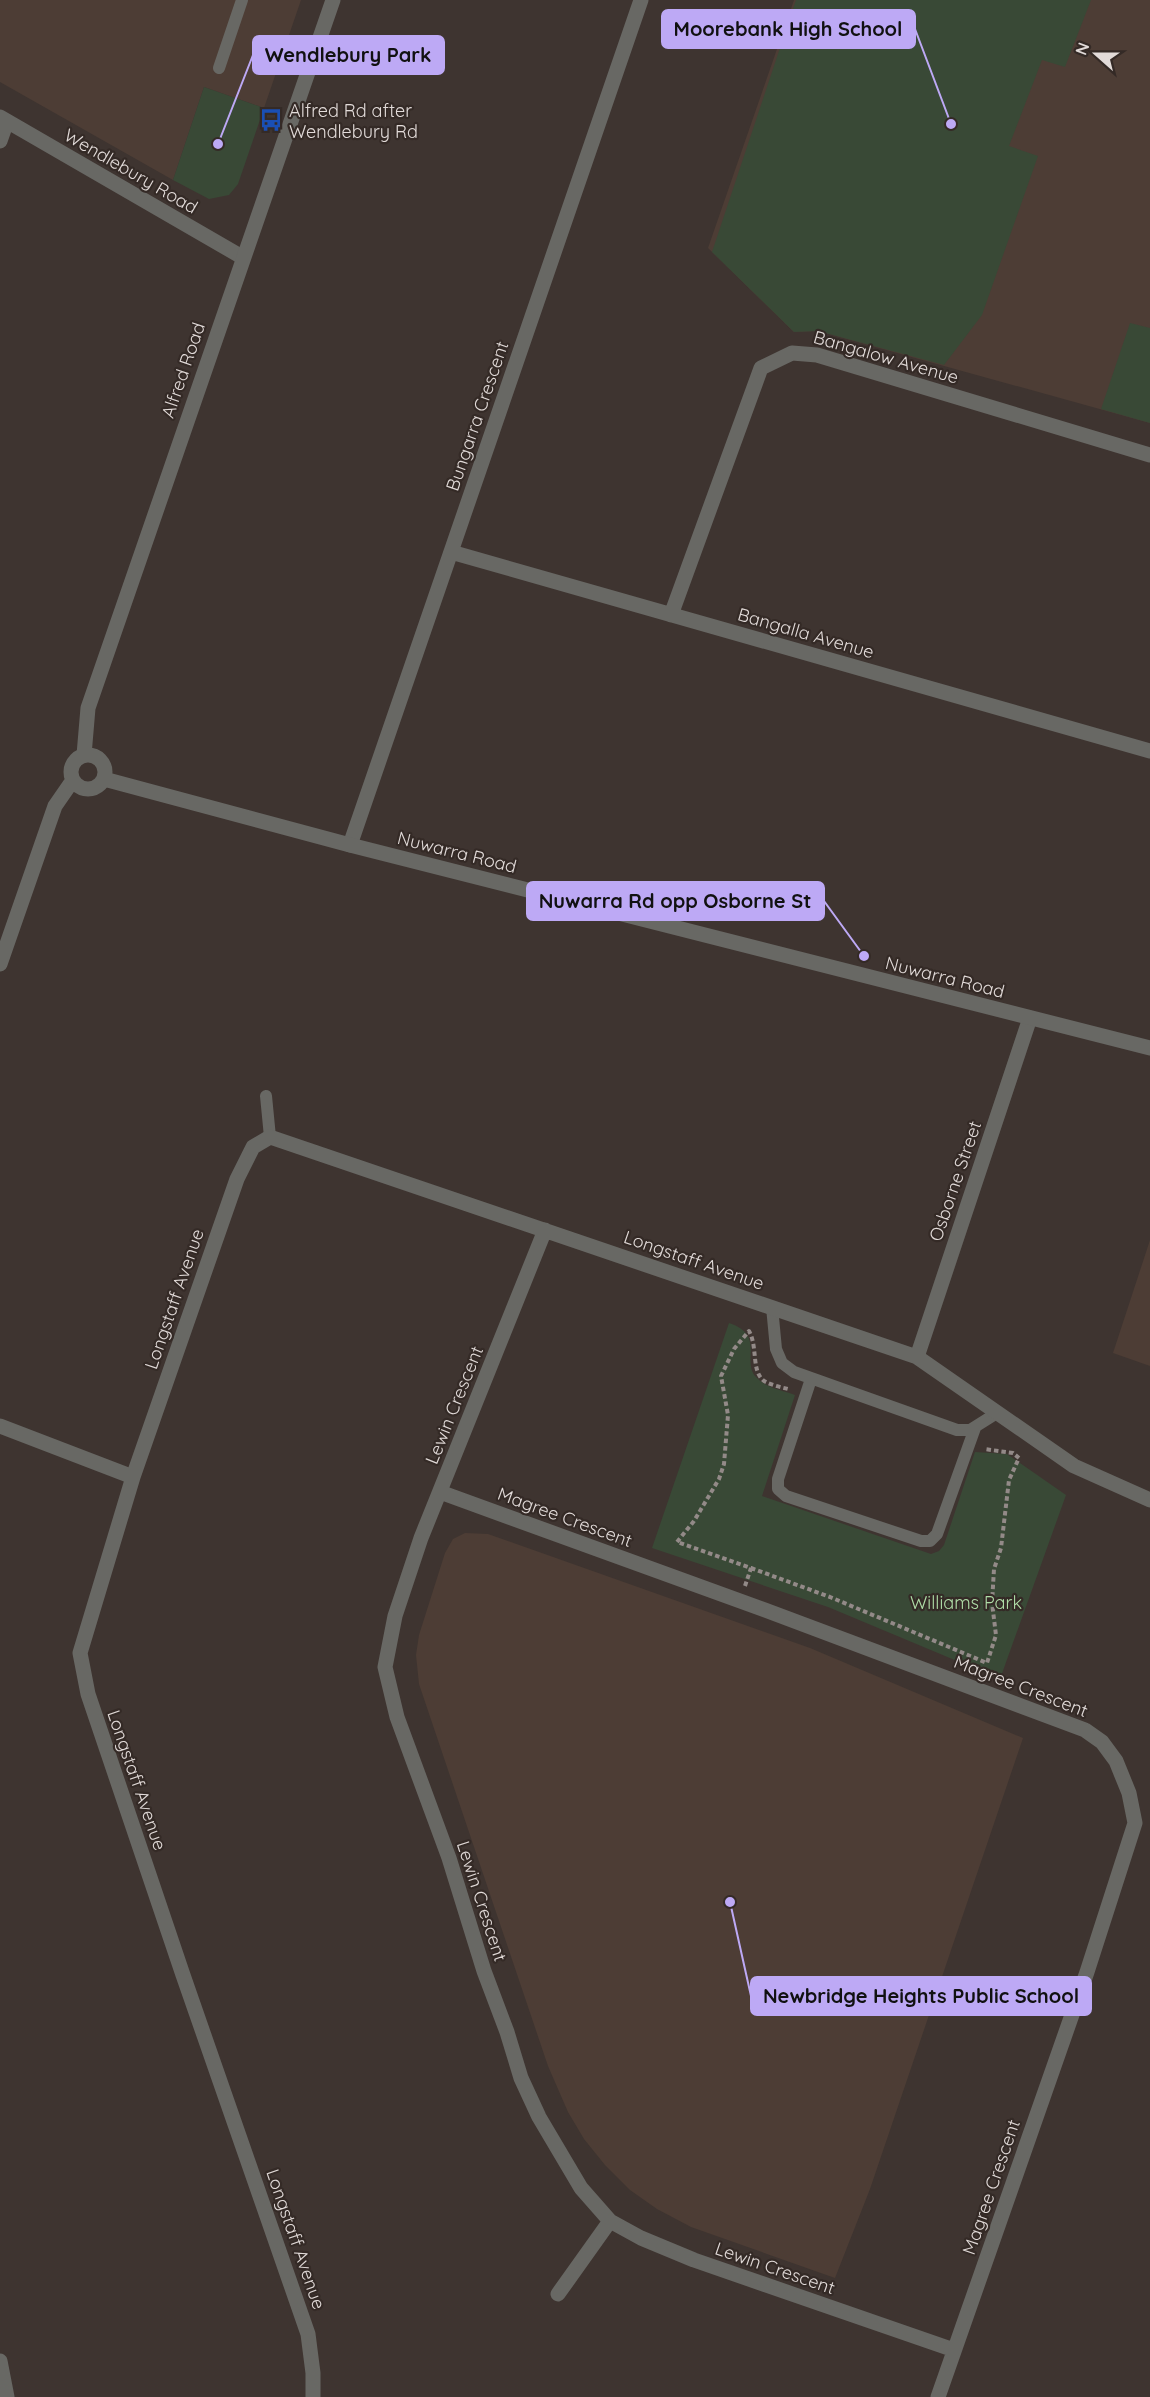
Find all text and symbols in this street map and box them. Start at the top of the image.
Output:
callout: Moorebank High School [662,10,915,48]
text: Moorebank High School [674,16,903,41]
north arrow [1066,24,1126,84]
callout: Wendlebury Park [253,36,444,74]
text: N [1071,40,1093,58]
text: Wendlebury Park [265,42,431,67]
place label: Alfred Rd after Wendlebury Rd [289,99,418,143]
bus stop icon: Alfred Rd after Wendlebury Rd [258,107,284,133]
street label: Wendlebury Road [60,123,202,219]
street label: Alfred Road [156,319,210,421]
street label: Bangalow Avenue [811,325,961,389]
street label: Bungarra Crescent [441,338,513,494]
street label: Bangalla Avenue [735,603,877,663]
street label: Nuwarra Road [395,826,519,878]
callout: Nuwarra Rd opp Osborne St [527,882,824,920]
text: Nuwarra Rd opp Osborne St [539,888,811,913]
street label: Nuwarra Road [883,951,1007,1003]
street label: Osborne Street [924,1118,986,1244]
street label: Longstaff Avenue [621,1225,767,1295]
street label: Longstaff Avenue [139,1226,209,1372]
street label: Lewin Crescent [420,1343,488,1467]
street label: Magree Crescent [494,1482,636,1552]
park label: Williams Park [910,1591,1022,1614]
street label: Magree Crescent [951,1650,1091,1722]
street label: Longstaff Avenue [102,1707,172,1853]
street label: Lewin Crescent [452,1838,512,1964]
callout: Newbridge Heights Public School [751,1977,1091,2015]
text: Newbridge Heights Public School [763,1983,1079,2008]
street label: Magree Crescent [957,2116,1025,2258]
street label: Longstaff Avenue [261,2166,331,2312]
street label: Lewin Crescent [712,2237,838,2299]

